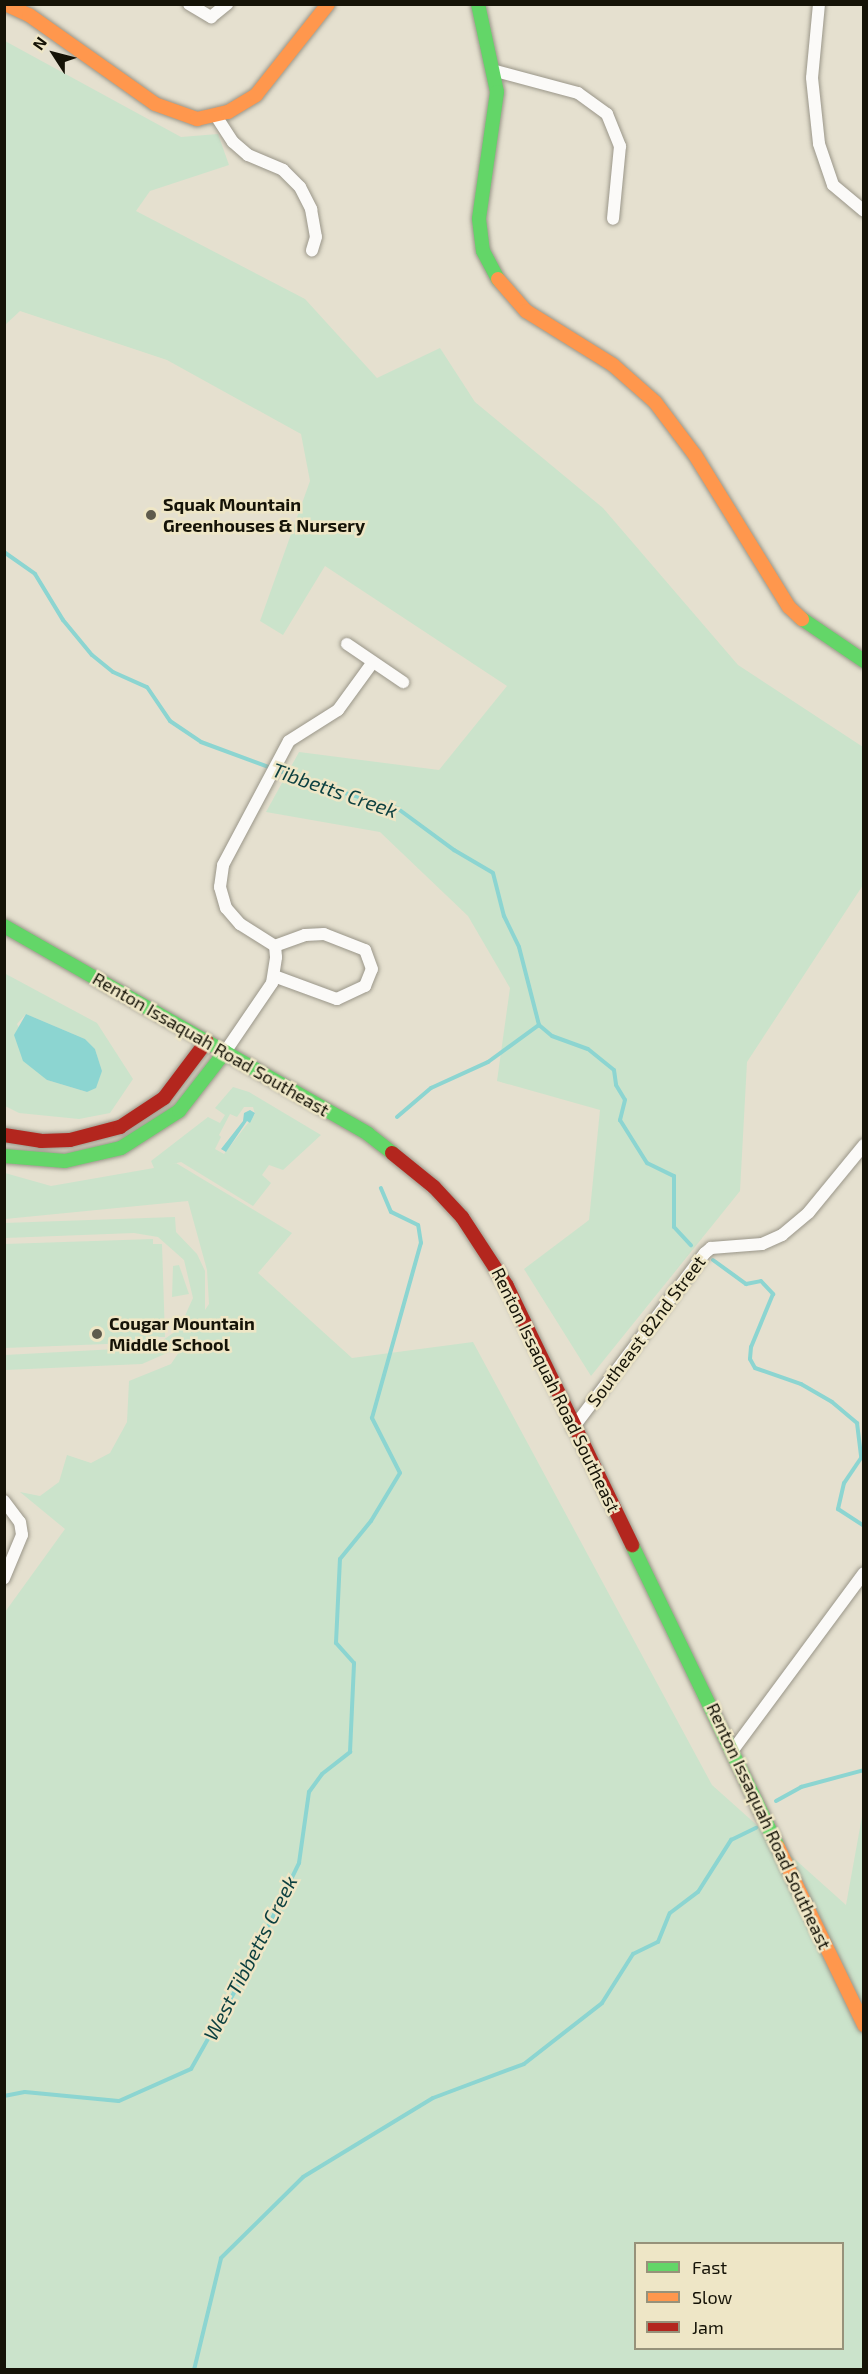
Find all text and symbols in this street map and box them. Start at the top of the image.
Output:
north arrow [24,24,84,84]
text: N [28,33,50,53]
place label: Squak Mountain Greenhouses & Nursery [163,494,365,536]
marker: Squak Mountain Greenhouses & Nursery [144,508,158,522]
water label: Tibbetts Creek [269,757,401,823]
street label: Renton Issaquah Road Southeast [89,967,333,1121]
street label: Southeast 82nd Street [582,1251,710,1411]
street label: Renton Issaquah Road Southeast [487,1264,625,1516]
place label: Cougar Mountain Middle School [109,1313,255,1356]
marker: Cougar Mountain Middle School [90,1327,104,1341]
street label: Renton Issaquah Road Southeast [702,1699,836,1953]
water label: West Tibbetts Creek [198,1871,302,2045]
legend [634,2242,844,2350]
text: Fast [692,2256,727,2278]
text: Slow [692,2286,732,2308]
text: Jam [692,2316,724,2338]

